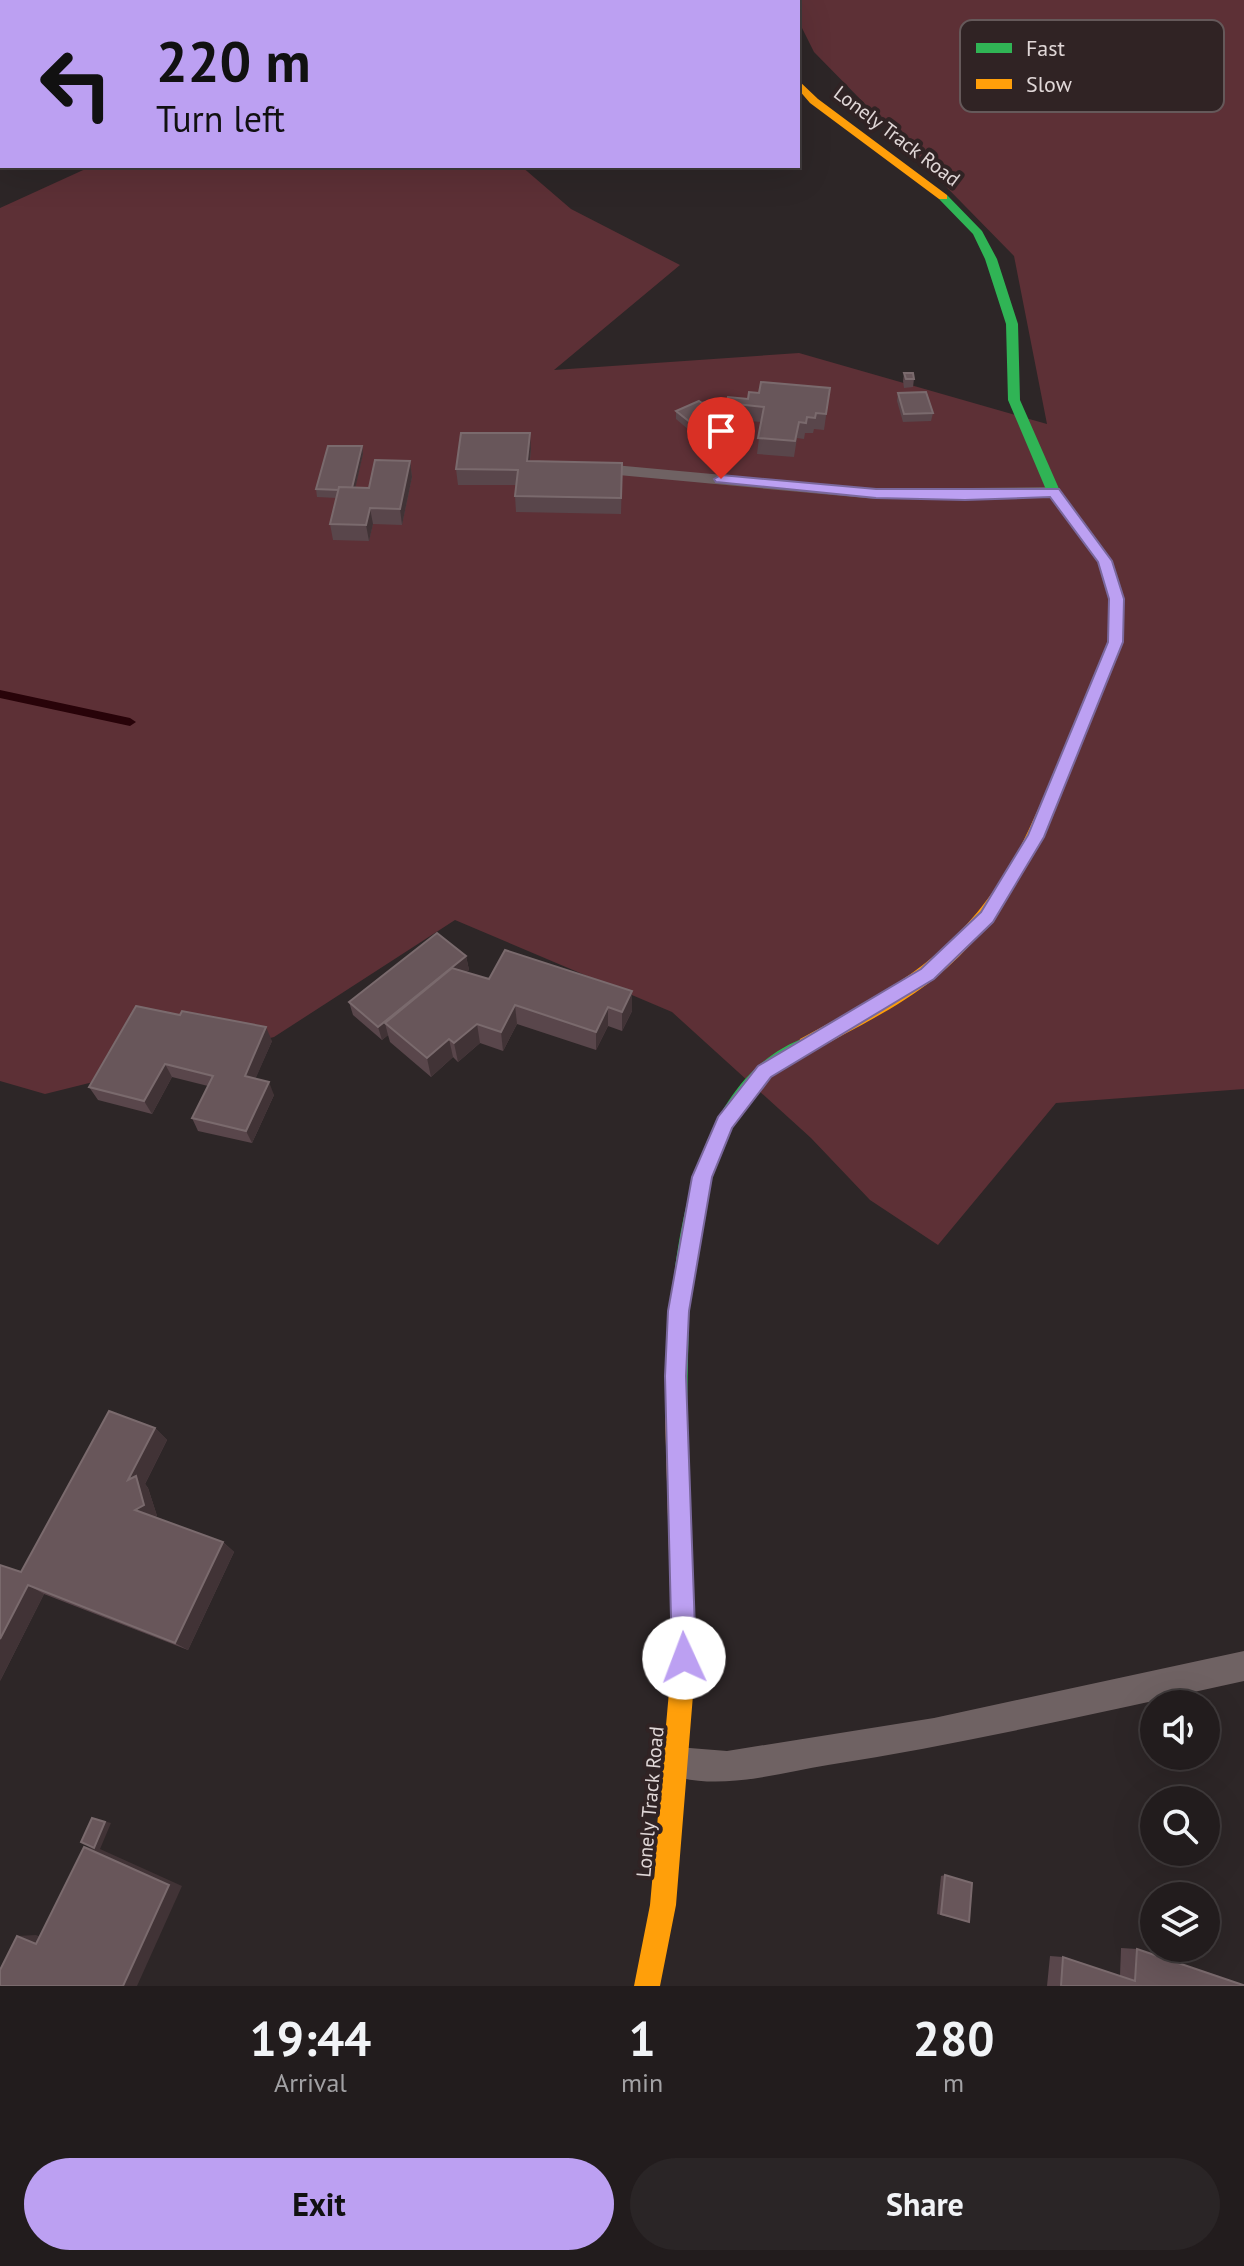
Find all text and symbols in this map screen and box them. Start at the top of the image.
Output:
legend [960,20,1224,112]
text: 220 m [156,25,311,97]
icon: left [24,32,128,136]
text: Fast [1026,34,1066,62]
text: Slow [1026,70,1072,98]
street label: Lonely Track Road [829,80,965,192]
text: Turn left [156,95,285,142]
pin [687,397,755,479]
icon: arrive [699,409,743,453]
position arrow [642,1616,726,1700]
map controls [1140,1690,1220,1962]
button: sound [1140,1690,1220,1770]
street label: Lonely Track Road [630,1725,670,1879]
button: search [1140,1786,1220,1866]
button: layers [1140,1882,1220,1962]
text: 19:44 [250,2007,371,2069]
text: 1 [628,2007,656,2069]
text: 280 [913,2007,994,2069]
text: Arrival [274,2066,347,2099]
text: min [621,2066,663,2099]
text: m [943,2066,964,2099]
button: Exit [24,2158,614,2250]
button: Share [630,2158,1220,2250]

